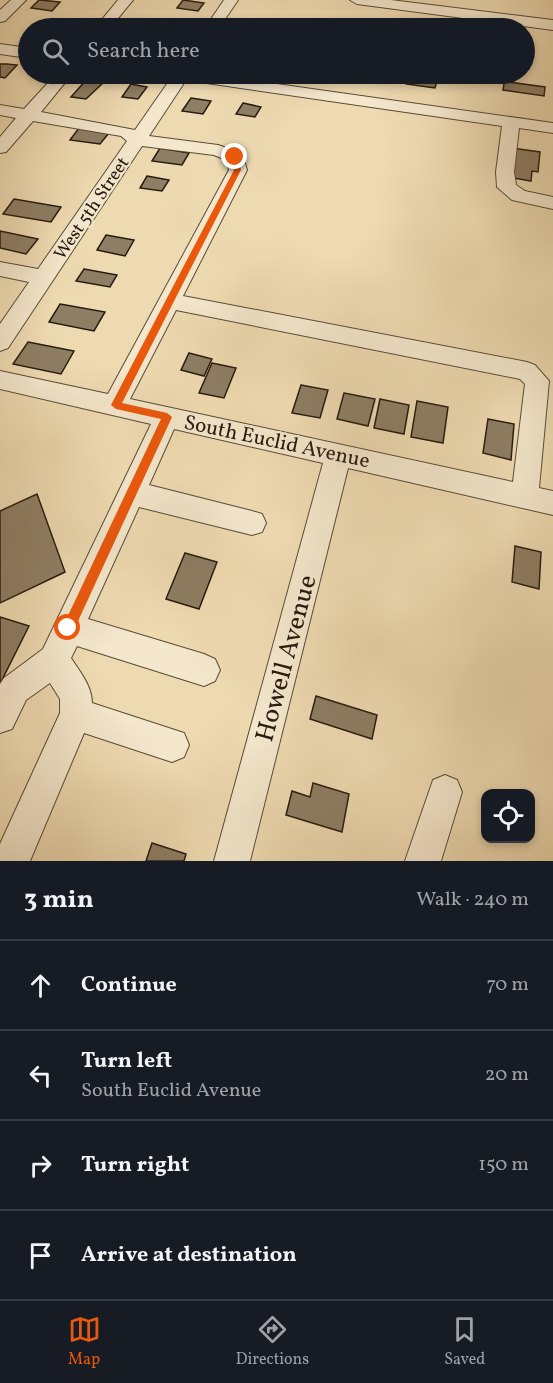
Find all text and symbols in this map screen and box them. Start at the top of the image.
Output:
search box [18,18,535,84]
icon: search [39,35,72,68]
text: Search here [87,36,200,67]
route end [221,143,247,169]
street label: West 5th Street [49,152,136,265]
street label: South Euclid Avenue [181,409,372,476]
street label: Howell Avenue [247,571,326,746]
route start [54,614,80,640]
map controls [481,789,535,843]
button: locate [481,789,535,843]
text: 3 min [24,882,94,918]
text: Walk · 240 m [416,886,529,914]
icon: ahead [24,969,57,1002]
text: Continue [81,970,177,1001]
text: 70 m [486,971,529,999]
text: Turn left [81,1046,172,1077]
icon: left [24,1059,57,1092]
text: 20 m [485,1061,529,1089]
text: South Euclid Avenue [81,1077,261,1105]
icon: right [24,1149,57,1182]
text: Turn right [81,1150,189,1181]
text: 150 m [478,1151,529,1179]
icon: arrive [24,1239,57,1272]
text: Arrive at destination [81,1240,297,1271]
tab: Map [68,1313,101,1371]
tab: Directions [236,1313,309,1371]
tab: Saved [444,1313,485,1371]

